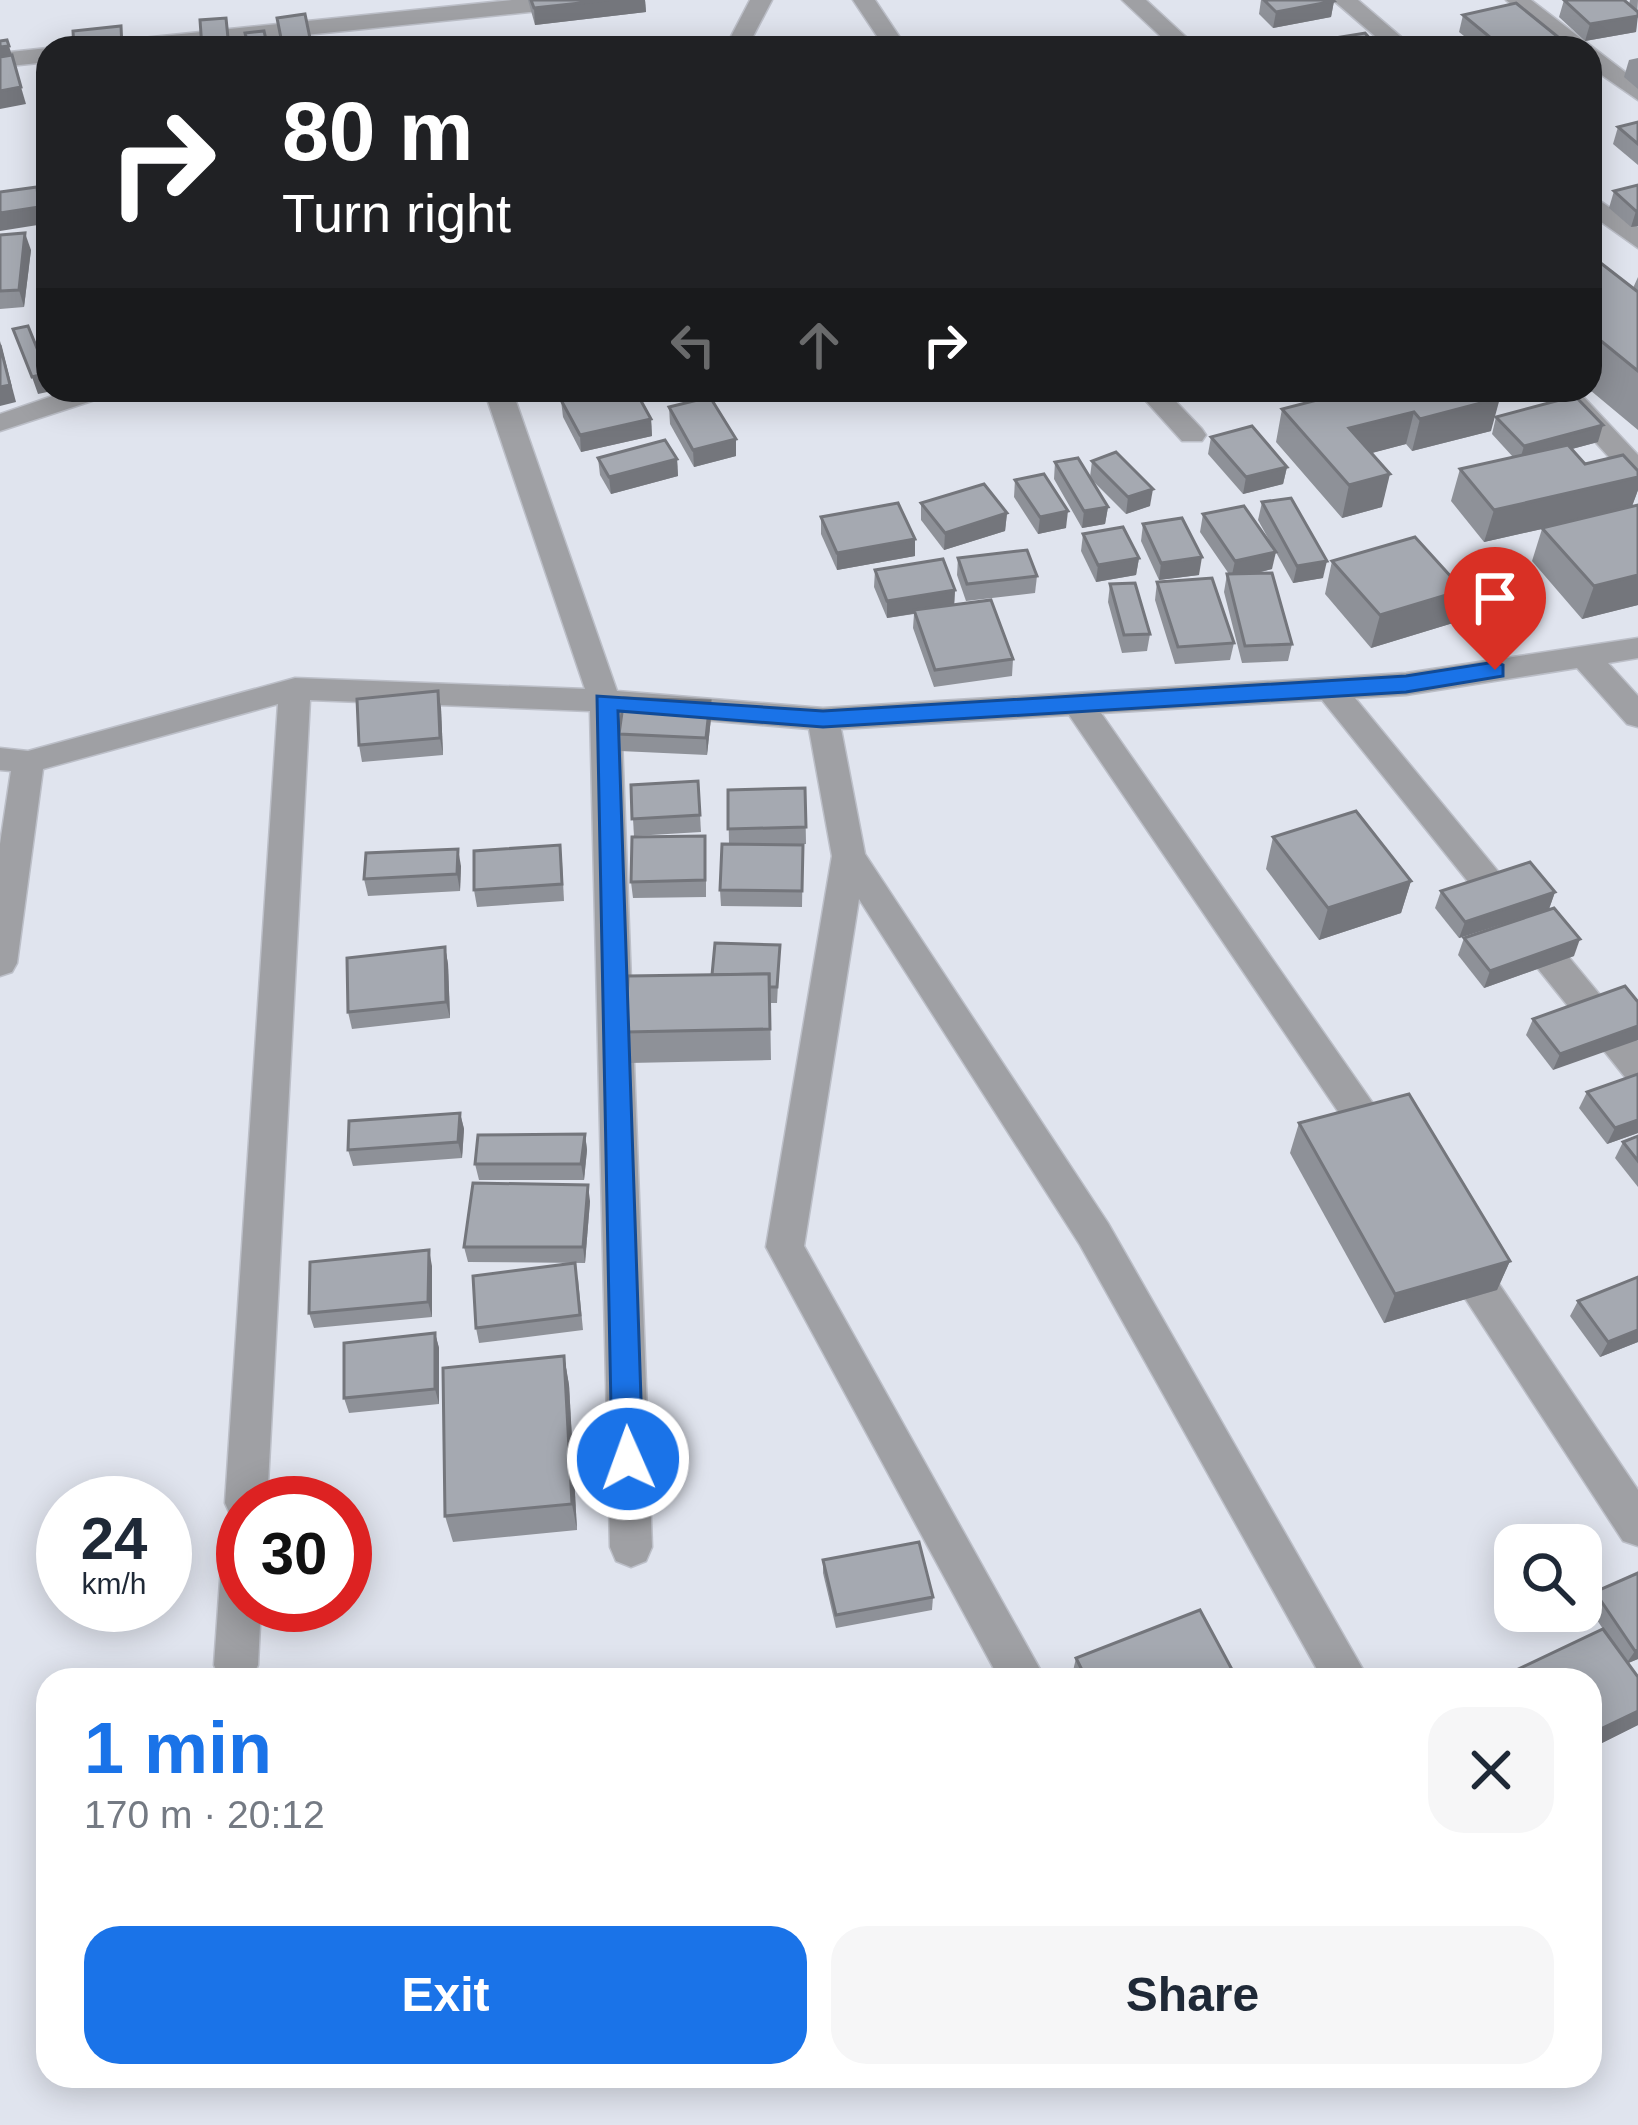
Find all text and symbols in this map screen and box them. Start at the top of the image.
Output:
icon: right [84,84,240,240]
text: 80 m [282,84,473,178]
text: Turn right [282,183,511,243]
icon: left [660,312,726,378]
icon: ahead [786,312,852,378]
icon: right [912,312,978,378]
pin [1444,547,1546,670]
icon: arrive [1462,565,1528,631]
position arrow [565,1396,691,1522]
speed limit sign: 30 [216,1476,372,1632]
text: 24 [81,1505,147,1572]
map controls [1494,1524,1602,1632]
button: search [1494,1524,1602,1632]
text: km/h [81,1567,147,1600]
button: close [1428,1707,1554,1833]
text: 1 min [84,1708,272,1788]
text: 170 m · 20:12 [84,1793,325,1836]
button: Exit [84,1926,807,2064]
button: Share [831,1926,1554,2064]

